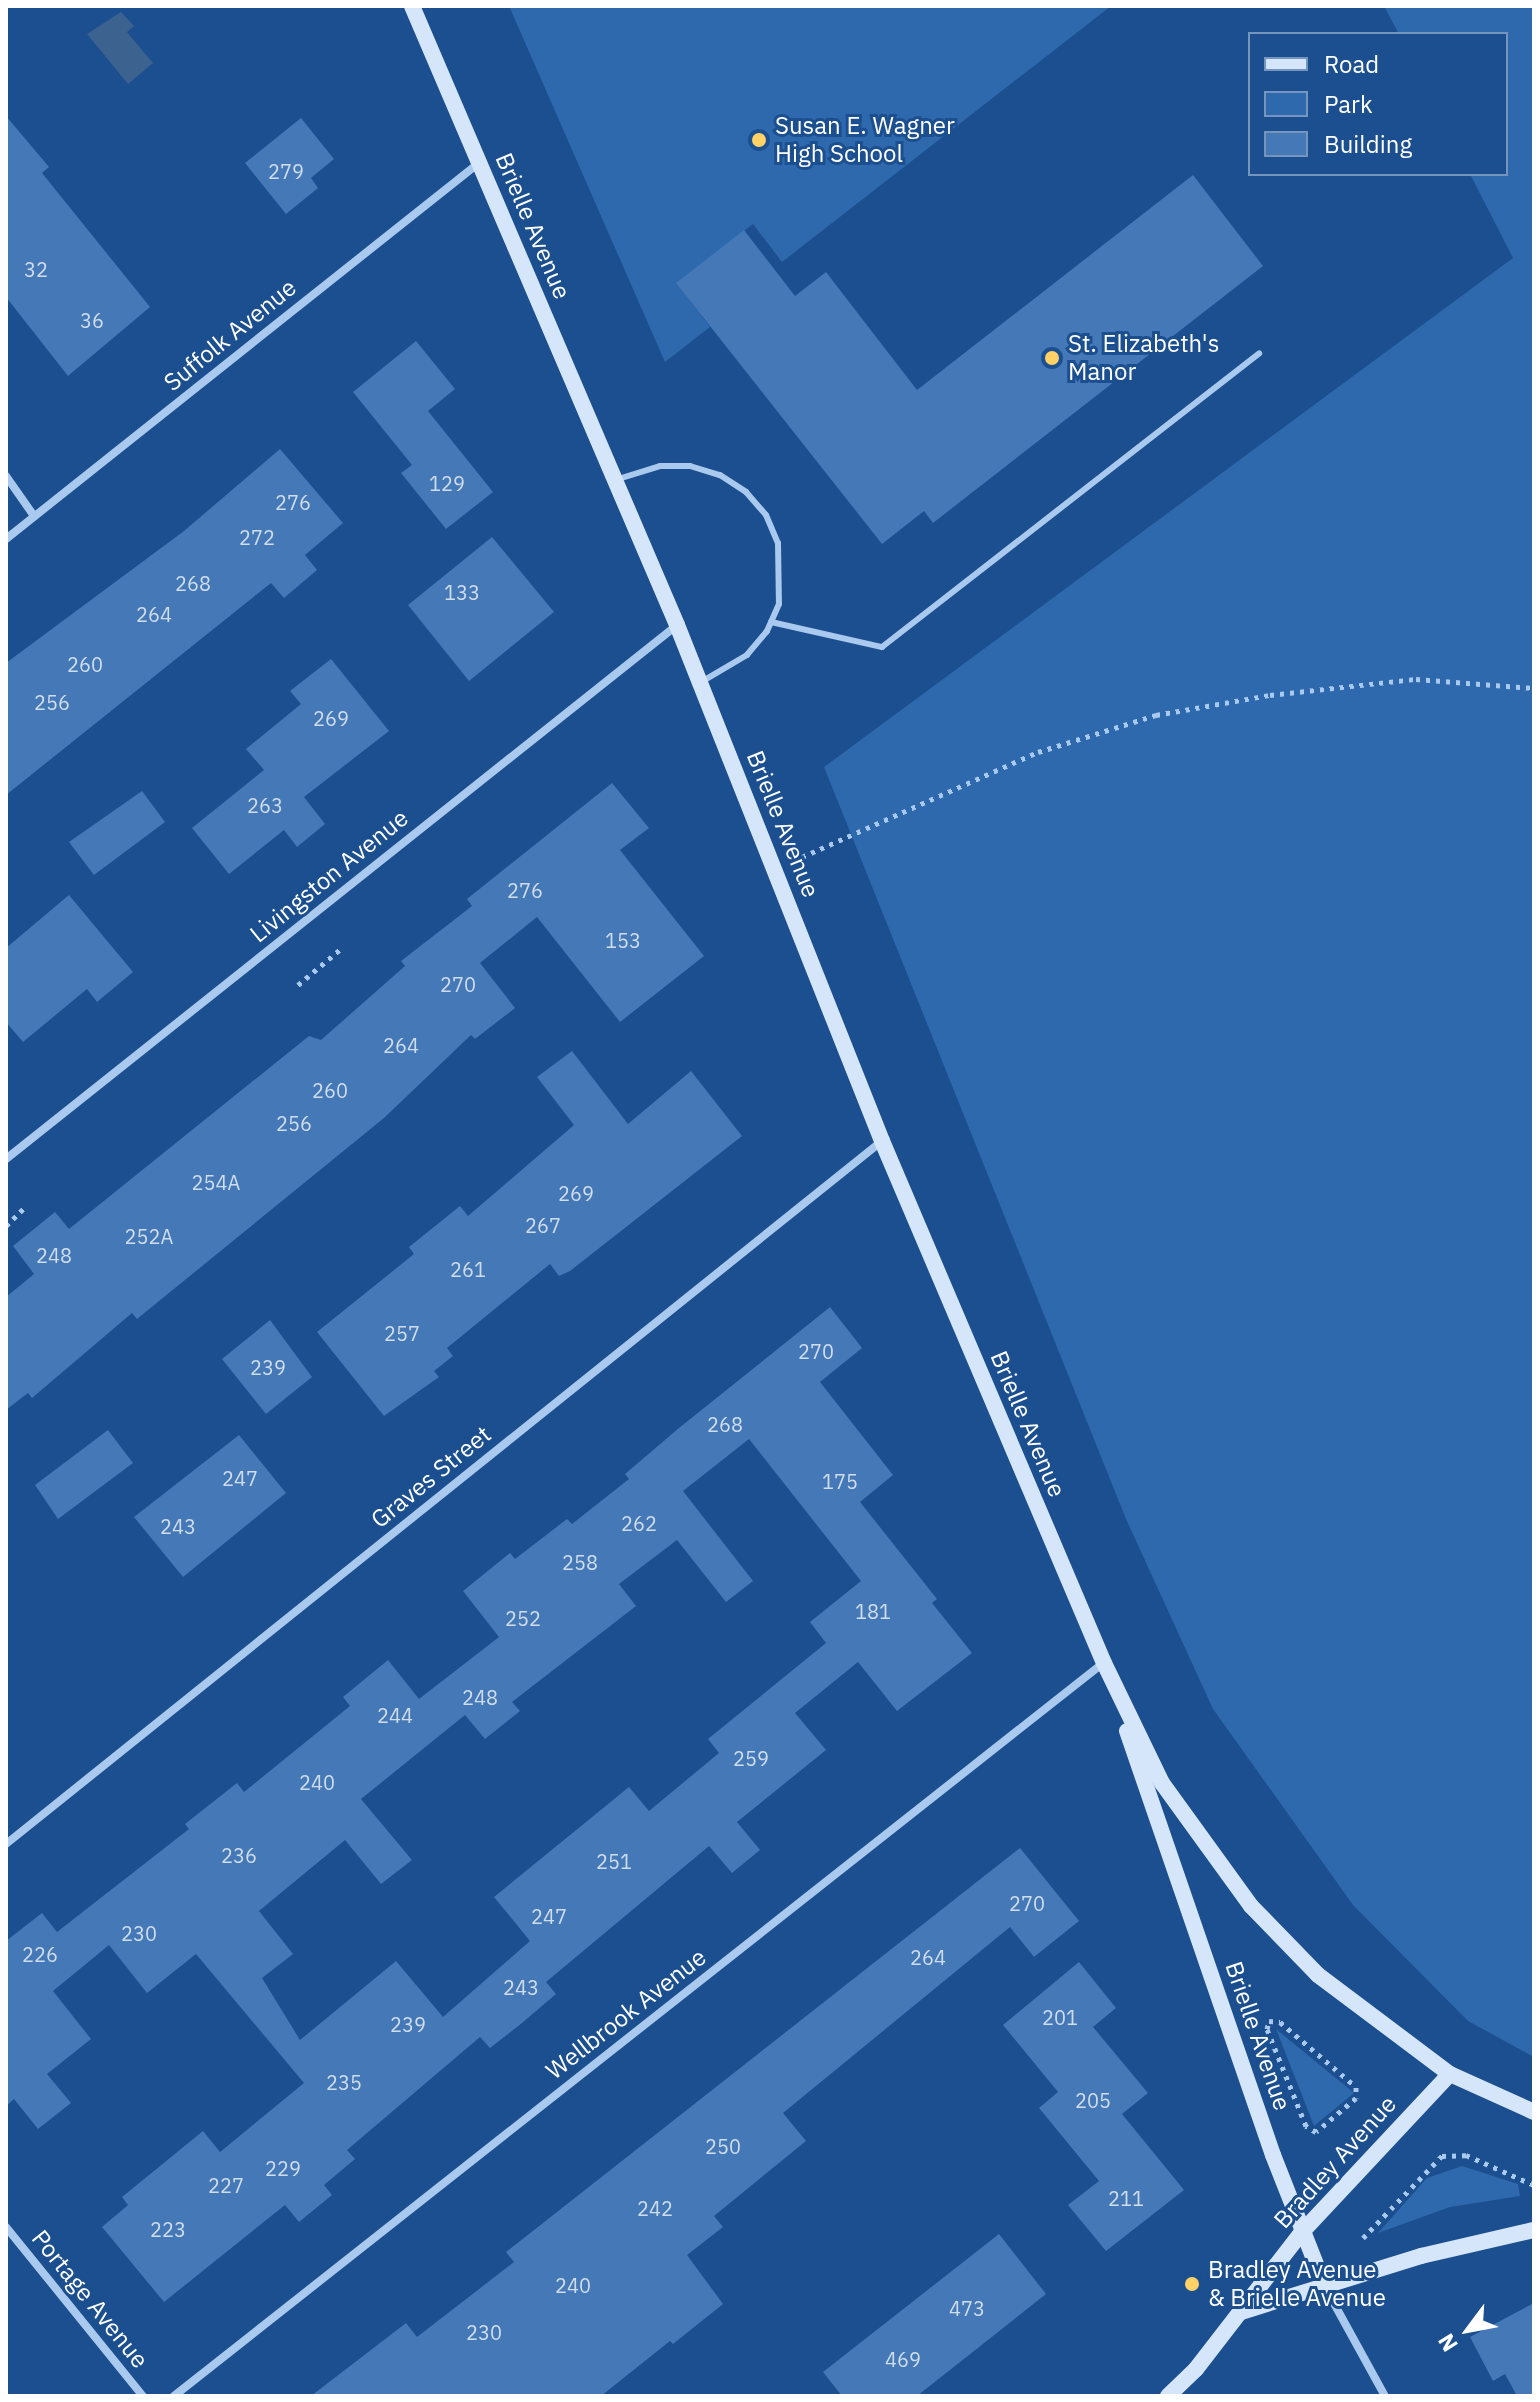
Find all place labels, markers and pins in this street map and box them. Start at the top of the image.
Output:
place label: Susan E. Wagner High School [775,112,955,168]
marker: Susan E. Wagner High School [750,131,768,149]
place label: St. Elizabeth's Manor [1068,330,1219,386]
marker: St. Elizabeth's Manor [1043,349,1061,367]
place label: Bradley Avenue & Brielle Avenue [1208,2256,1386,2312]
marker: Bradley Avenue & Brielle Avenue [1183,2275,1201,2293]

